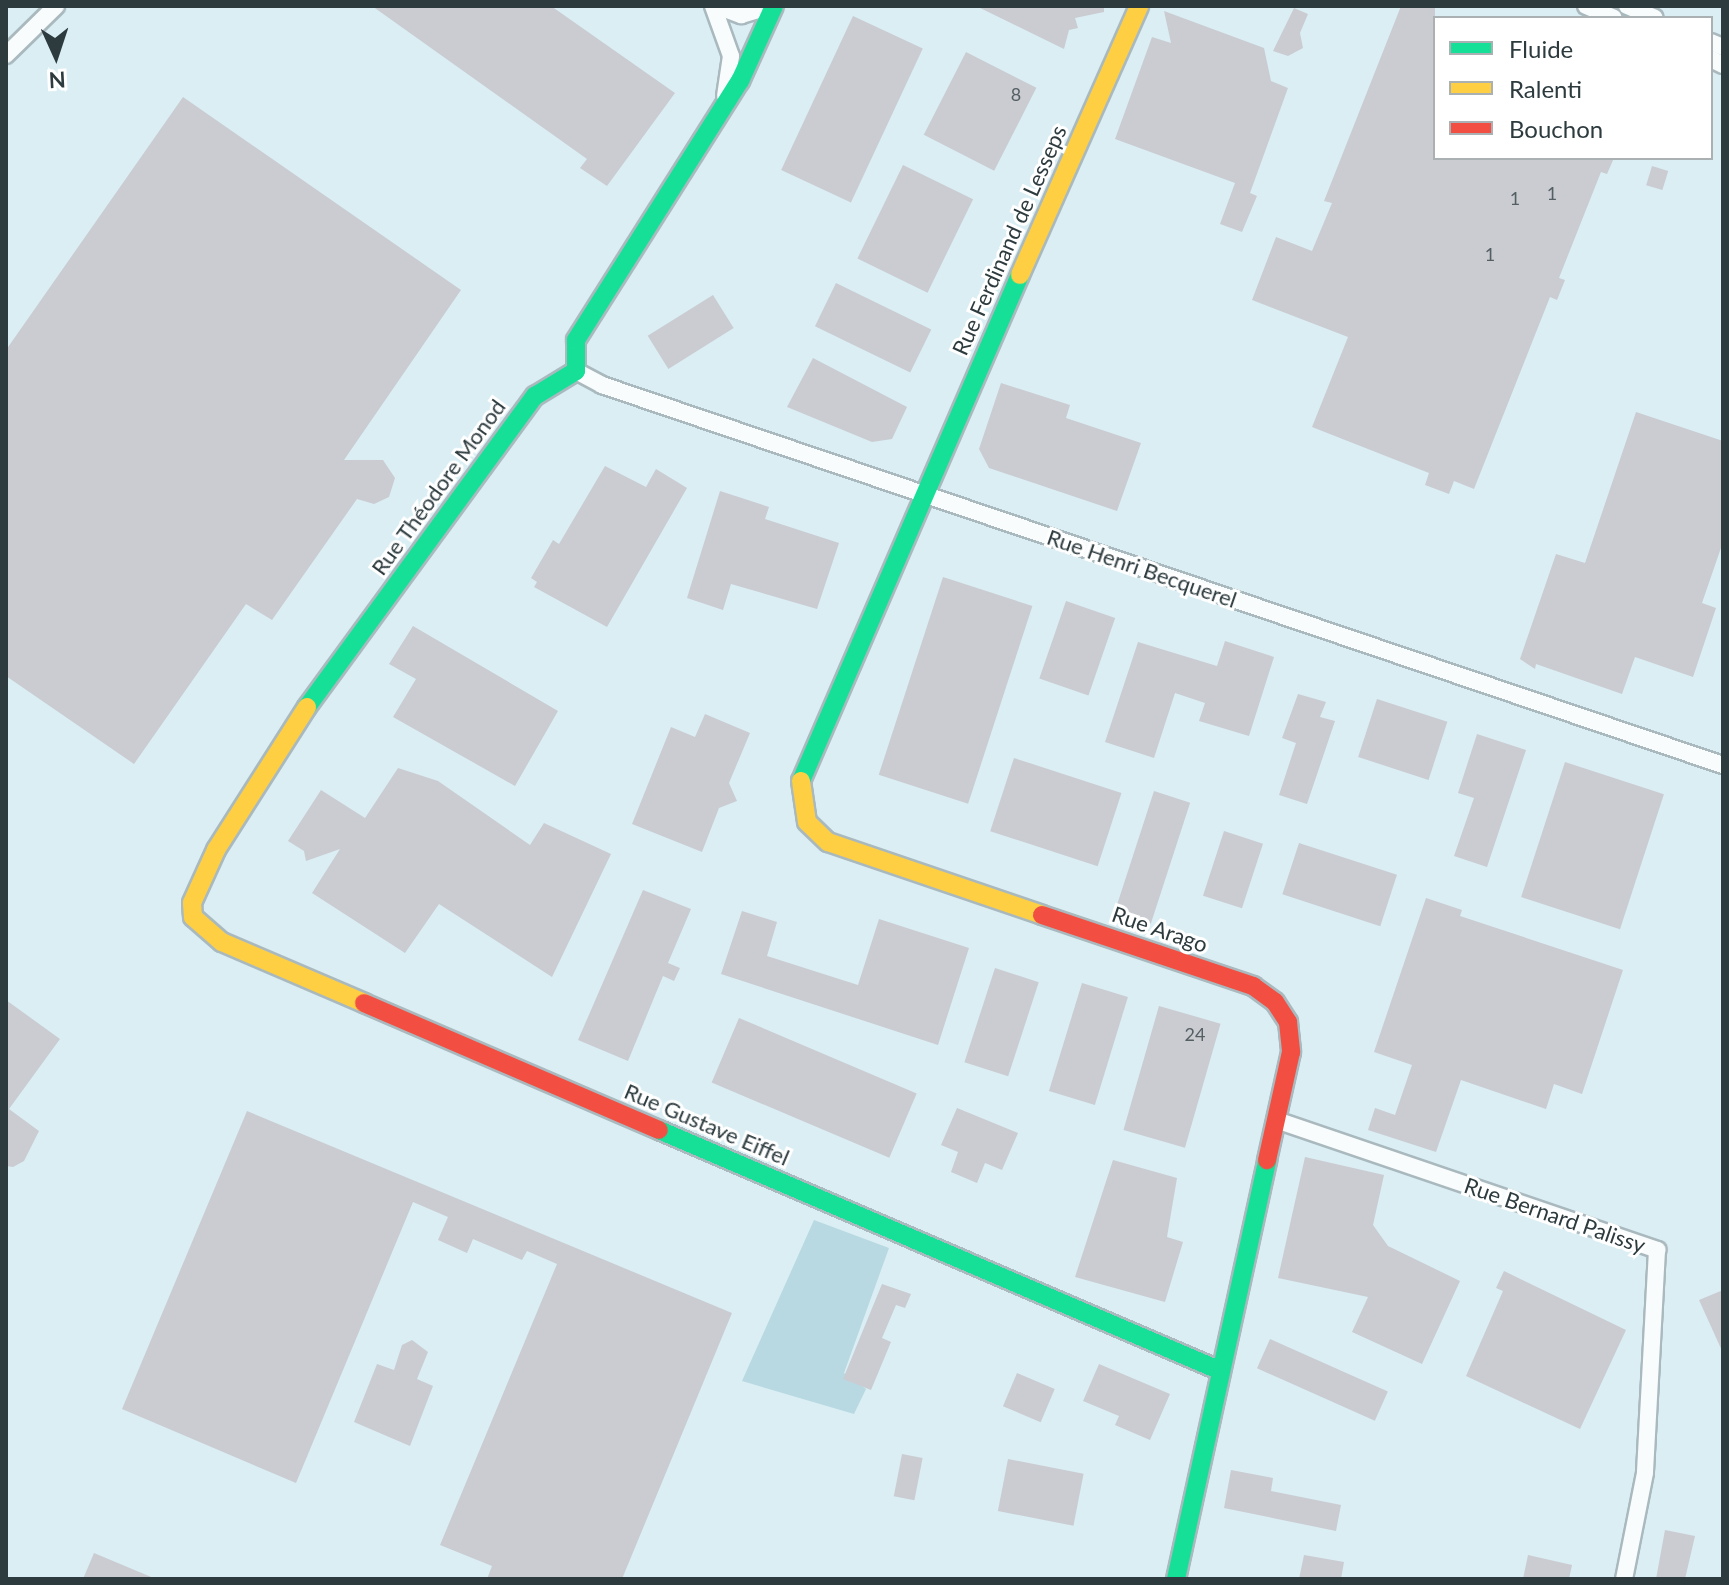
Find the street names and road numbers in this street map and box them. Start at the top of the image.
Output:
street label: Rue Ferdinand de Lesseps [946,121,1072,359]
street label: Rue Théodore Monod [365,394,511,580]
street label: Rue Henri Becquerel [1044,523,1240,613]
street label: Rue Arago [1108,900,1212,958]
street label: Rue Gustave Eiffel [621,1077,793,1171]
street label: Rue Bernard Palissy [1461,1172,1649,1258]

